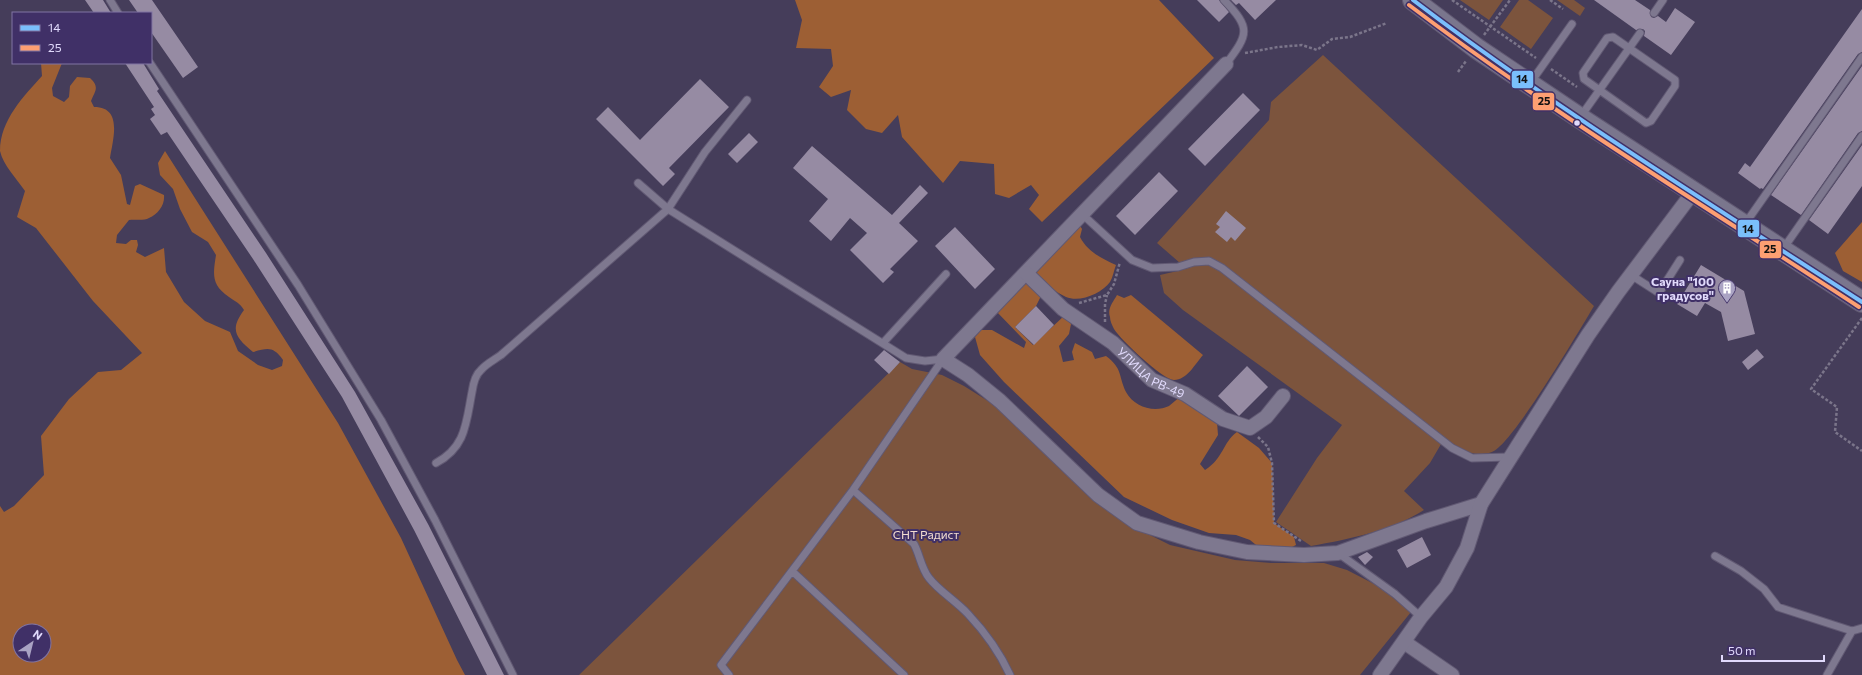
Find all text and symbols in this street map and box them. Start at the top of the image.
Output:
legend [12,12,152,64]
text: 14 [48,20,60,34]
text: 25 [48,40,62,54]
line badge: 14 [1511,70,1534,89]
text: 14 [1516,72,1528,85]
line badge: 25 [1532,92,1555,111]
text: 25 [1538,94,1550,107]
unlabelled marker [1572,118,1582,128]
line badge: 14 [1737,219,1760,238]
text: 14 [1742,222,1754,235]
line badge: 25 [1759,240,1782,259]
text: 25 [1764,242,1776,255]
place label: Сауна "100 градусов" [1651,274,1714,302]
building icon: Сауна "100 градусов" [1717,278,1737,303]
street label: УЛИЦА РВ-49 [1115,344,1187,400]
park label: СНТ Радист [893,527,960,541]
north arrow [12,623,52,663]
text: N [31,627,45,642]
scale bar [1722,637,1824,663]
text: 50 m [1728,643,1756,657]

